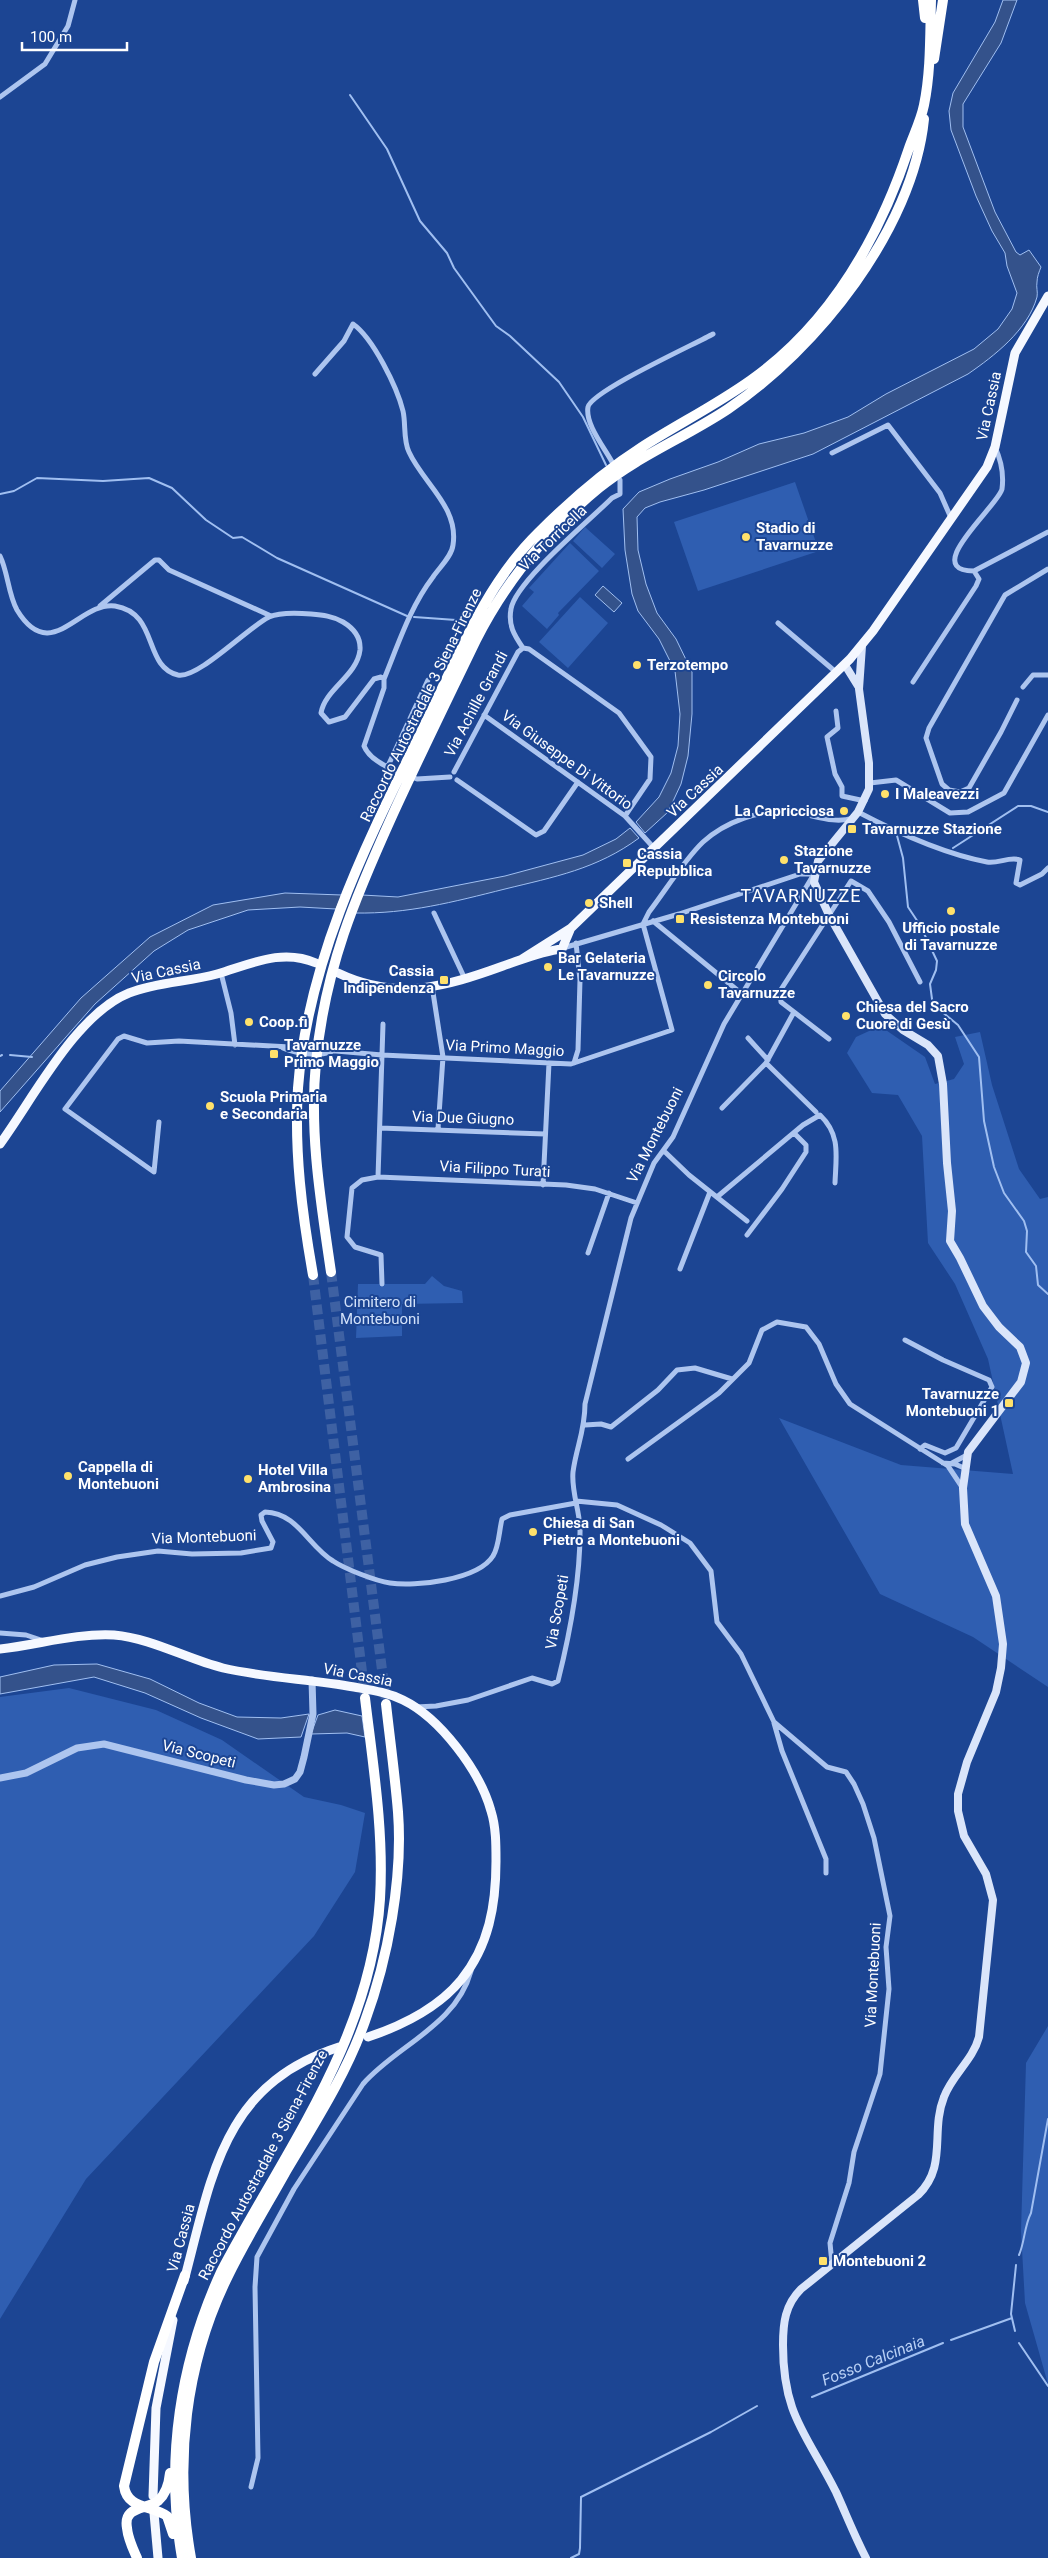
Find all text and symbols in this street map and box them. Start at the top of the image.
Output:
scale bar [22,20,128,52]
text: 100 m [30,28,72,46]
street label: Via Cassia [973,370,1005,442]
street label: Via Torricella [516,501,590,575]
place label: Stadio di Tavarnuzze [756,519,833,554]
marker: Stadio di Tavarnuzze [740,531,752,543]
street label: Raccordo Autostradale 3 Siena-Firenze [356,585,486,825]
street label: Via Achille Grandi [441,648,511,760]
place label: Terzotempo [647,656,728,674]
marker: Terzotempo [631,659,643,671]
street label: Via Giuseppe Di Vittorio [498,706,636,814]
street label: Via Cassia [663,760,727,822]
place label: I Maleavezzi [895,785,979,803]
marker: I Maleavezzi [879,788,891,800]
place label: La Capricciosa [735,802,834,820]
marker: La Capricciosa [838,805,850,817]
place label: Tavarnuzze Stazione [862,820,1002,838]
marker: Tavarnuzze Stazione [846,823,858,835]
place label: Stazione Tavarnuzze [794,842,871,877]
place label: Cassia Repubblica [637,845,712,880]
marker: Stazione Tavarnuzze [778,854,790,866]
marker: Cassia Repubblica [621,857,633,869]
district label: TAVARNUZZE [741,885,861,906]
place label: Shell [599,894,633,912]
marker: Shell [583,897,595,909]
marker: Ufficio postale di Tavarnuzze [945,905,957,917]
place label: Resistenza Montebuoni [690,910,849,928]
marker: Resistenza Montebuoni [674,913,686,925]
place label: Ufficio postale di Tavarnuzze [902,919,1000,954]
place label: Bar Gelateria Le Tavarnuzze [558,949,655,984]
street label: Via Cassia [130,955,202,987]
marker: Bar Gelateria Le Tavarnuzze [542,961,554,973]
place label: Cassia Indipendenza [343,962,434,997]
place label: Circolo Tavarnuzze [718,967,795,1002]
marker: Cassia Indipendenza [438,974,450,986]
marker: Circolo Tavarnuzze [702,979,714,991]
place label: Chiesa del Sacro Cuore di Gesù [856,998,969,1033]
marker: Chiesa del Sacro Cuore di Gesù [840,1010,852,1022]
place label: Coop.fi [259,1013,308,1031]
marker: Coop.fi [243,1016,255,1028]
place label: Tavarnuzze Primo Maggio [284,1036,379,1071]
street label: Via Primo Maggio [445,1036,565,1060]
marker: Tavarnuzze Primo Maggio [268,1048,280,1060]
street label: Via Montebuoni [623,1084,687,1186]
place label: Scuola Primaria e Secondaria [220,1088,327,1123]
marker: Scuola Primaria e Secondaria [204,1100,216,1112]
street label: Via Due Giugno [412,1107,514,1129]
street label: Via Filippo Turati [439,1157,551,1181]
park label: Cimitero di Montebuoni [340,1293,420,1328]
place label: Tavarnuzze Montebuoni 1 [906,1385,999,1420]
marker: Tavarnuzze Montebuoni 1 [1003,1397,1015,1409]
place label: Cappella di Montebuoni [78,1458,159,1493]
place label: Hotel Villa Ambrosina [258,1461,331,1496]
marker: Cappella di Montebuoni [62,1470,74,1482]
marker: Hotel Villa Ambrosina [242,1473,254,1485]
place label: Chiesa di San Pietro a Montebuoni [543,1514,680,1549]
street label: Via Montebuoni [151,1526,257,1548]
marker: Chiesa di San Pietro a Montebuoni [527,1526,539,1538]
street label: Via Scopeti [542,1573,572,1651]
street label: Via Cassia [322,1659,394,1691]
street label: Via Scopeti [160,1736,238,1772]
street label: Via Montebuoni [861,1922,885,2028]
street label: Raccordo Autostradale 3 Siena-Firenze [195,2047,331,2283]
street label: Via Cassia [163,2202,199,2274]
place label: Montebuoni 2 [833,2252,927,2270]
marker: Montebuoni 2 [817,2255,829,2267]
water label: Fosso Calcinaia [819,2331,928,2390]

